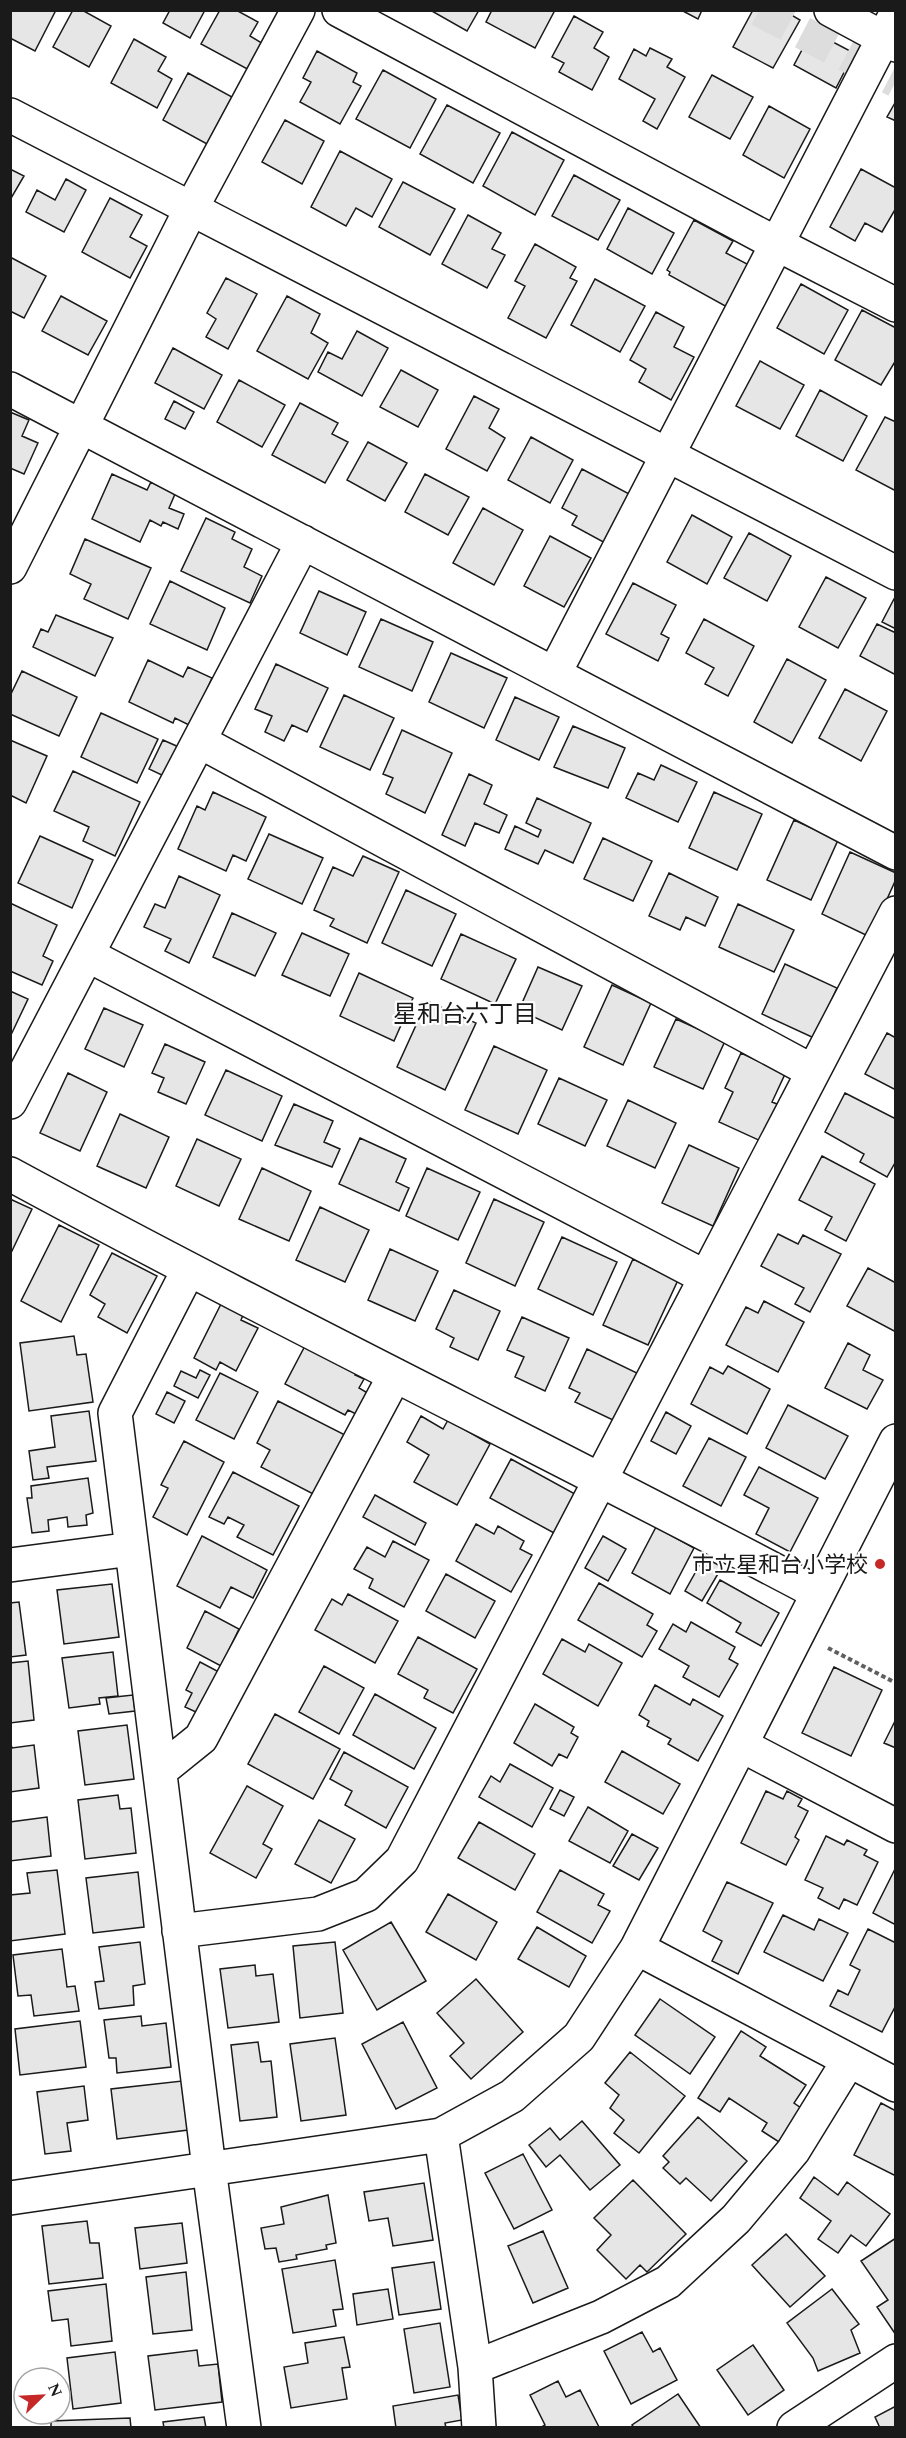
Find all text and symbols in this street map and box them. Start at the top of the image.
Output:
district label: 星和台六丁目 [393,997,537,1033]
place label: 市立星和台小学校 [692,1549,868,1582]
marker: 市立星和台小学校 [873,1557,887,1571]
north arrow [12,2366,72,2426]
text: N [41,2379,68,2401]

